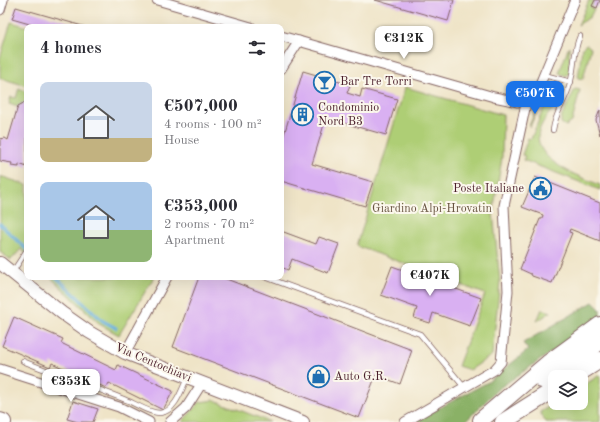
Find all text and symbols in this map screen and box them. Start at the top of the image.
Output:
pin: €312K [376,26,432,60]
text: €312K [384,32,424,45]
icon: filters [246,37,268,59]
text: 4 homes [40,40,102,57]
bar icon: Bar Tre Torri [312,69,338,95]
place label: Bar Tre Torri [340,76,412,88]
pin: €507K [507,81,563,115]
text: €507K [515,87,555,100]
icon: home [72,98,120,146]
text: €507,000 [164,98,238,115]
building icon: Condominio Nord B3 [290,102,316,128]
place label: Condominio Nord B3 [318,102,379,128]
text: 4 rooms · 100 m² [164,118,262,131]
text: House [164,134,199,147]
public building icon: Poste Italiane [527,176,553,202]
place label: Poste Italiane [453,183,524,195]
icon: home [72,198,120,246]
text: €353,000 [164,198,238,215]
park label: Giardino Alpi-Hrovatin [372,203,493,215]
text: 2 rooms · 70 m² [164,218,254,231]
text: Apartment [164,234,225,247]
pin: €407K [402,263,458,297]
text: €407K [410,269,450,282]
street label: Via Centochiavi [113,342,193,384]
shop icon: Auto G.R. [305,364,331,390]
pin: €353K [43,369,99,403]
map controls [548,370,588,410]
button: layers [548,370,588,410]
place label: Auto G.R. [334,371,387,383]
text: €353K [51,375,91,388]

